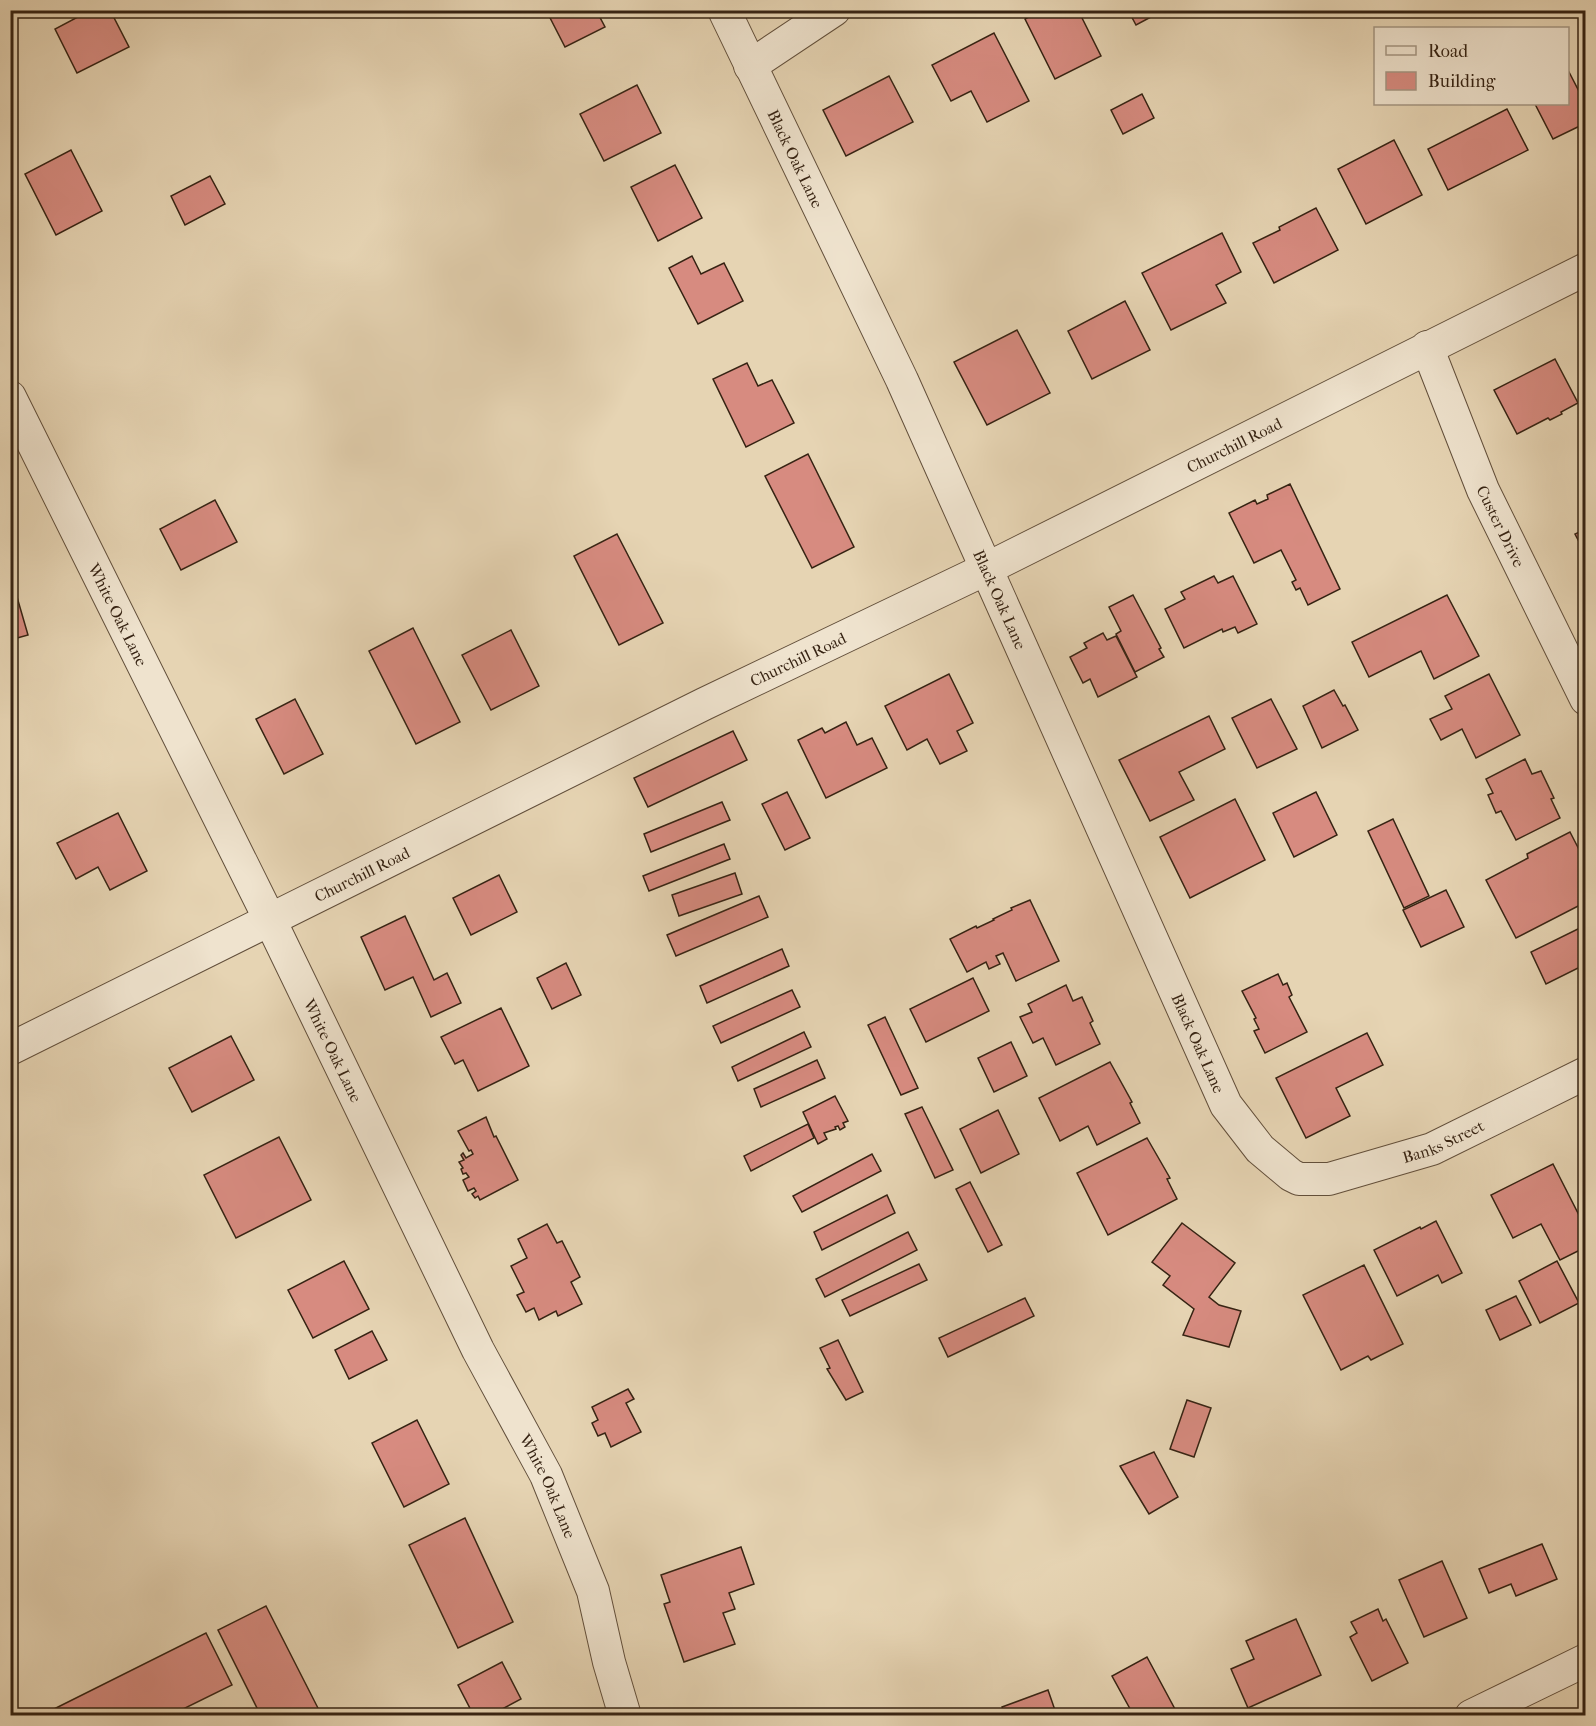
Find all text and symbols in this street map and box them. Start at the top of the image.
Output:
legend [1374,27,1569,105]
text: Road [1428,41,1468,62]
text: Building [1428,71,1496,92]
street label: Black Oak Lane [764,106,827,211]
street label: Churchill Road [1183,413,1285,477]
street label: Custer Drive [1473,482,1529,570]
street label: Black Oak Lane [970,547,1031,652]
street label: White Oak Lane [84,559,152,669]
street label: Churchill Road [747,628,849,690]
street label: Churchill Road [311,842,413,906]
street label: Black Oak Lane [1168,991,1229,1096]
street label: White Oak Lane [300,995,366,1105]
street label: Banks Street [1400,1115,1487,1167]
street label: White Oak Lane [516,1430,580,1541]

